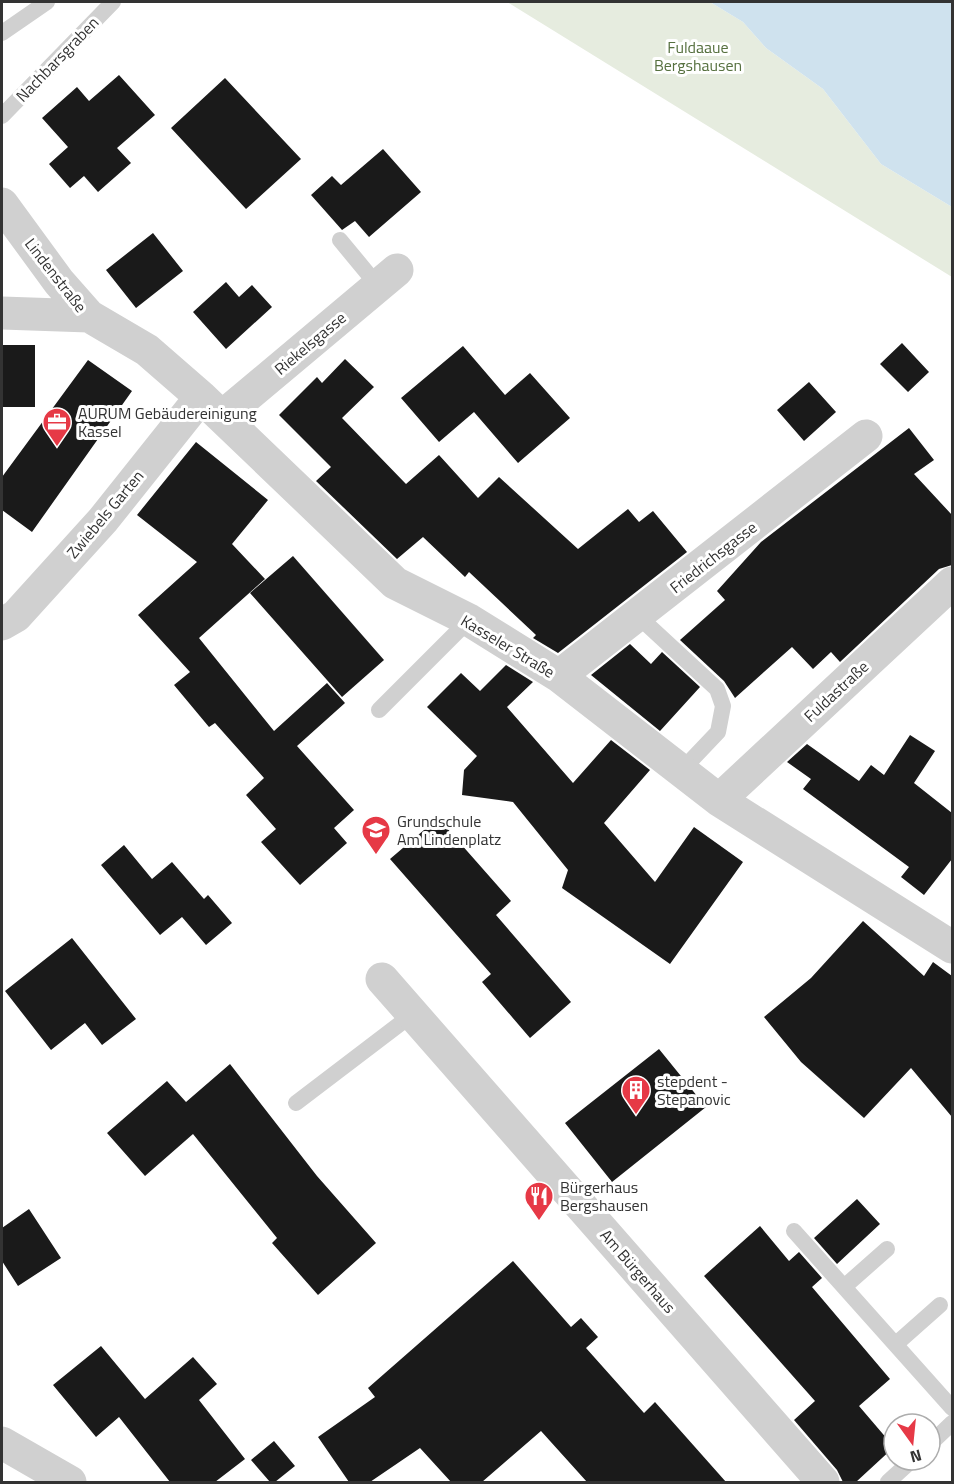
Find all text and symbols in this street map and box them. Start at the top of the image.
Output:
street label: Nachbarsgraben [10,11,104,107]
park label: Fuldaaue Bergshausen [654,35,742,77]
street label: Lindenstraße [19,233,93,317]
street label: Riekelsgasse [269,306,351,380]
place label: AURUM Gebäudereinigung Kassel [78,401,257,443]
office icon: AURUM Gebäudereinigung Kassel [41,406,73,448]
street label: Zwiebels Garten [61,465,149,563]
street label: Friedrichsgasse [664,515,762,599]
street label: Kasseler Straße [456,608,560,684]
street label: Fuldastraße [798,655,874,727]
place label: Grundschule Am Lindenplatz [397,809,501,851]
school or university icon: Grundschule Am Lindenplatz [360,814,392,856]
place label: stepdent - Stepanovic [657,1069,731,1111]
building icon: stepdent - Stepanovic [620,1074,652,1116]
place label: Bürgerhaus Bergshausen [560,1175,648,1217]
restaurant icon: Bürgerhaus Bergshausen [523,1180,555,1222]
street label: Am Bürgerhaus [595,1224,681,1318]
north arrow [882,1412,942,1472]
text: N [907,1443,924,1470]

